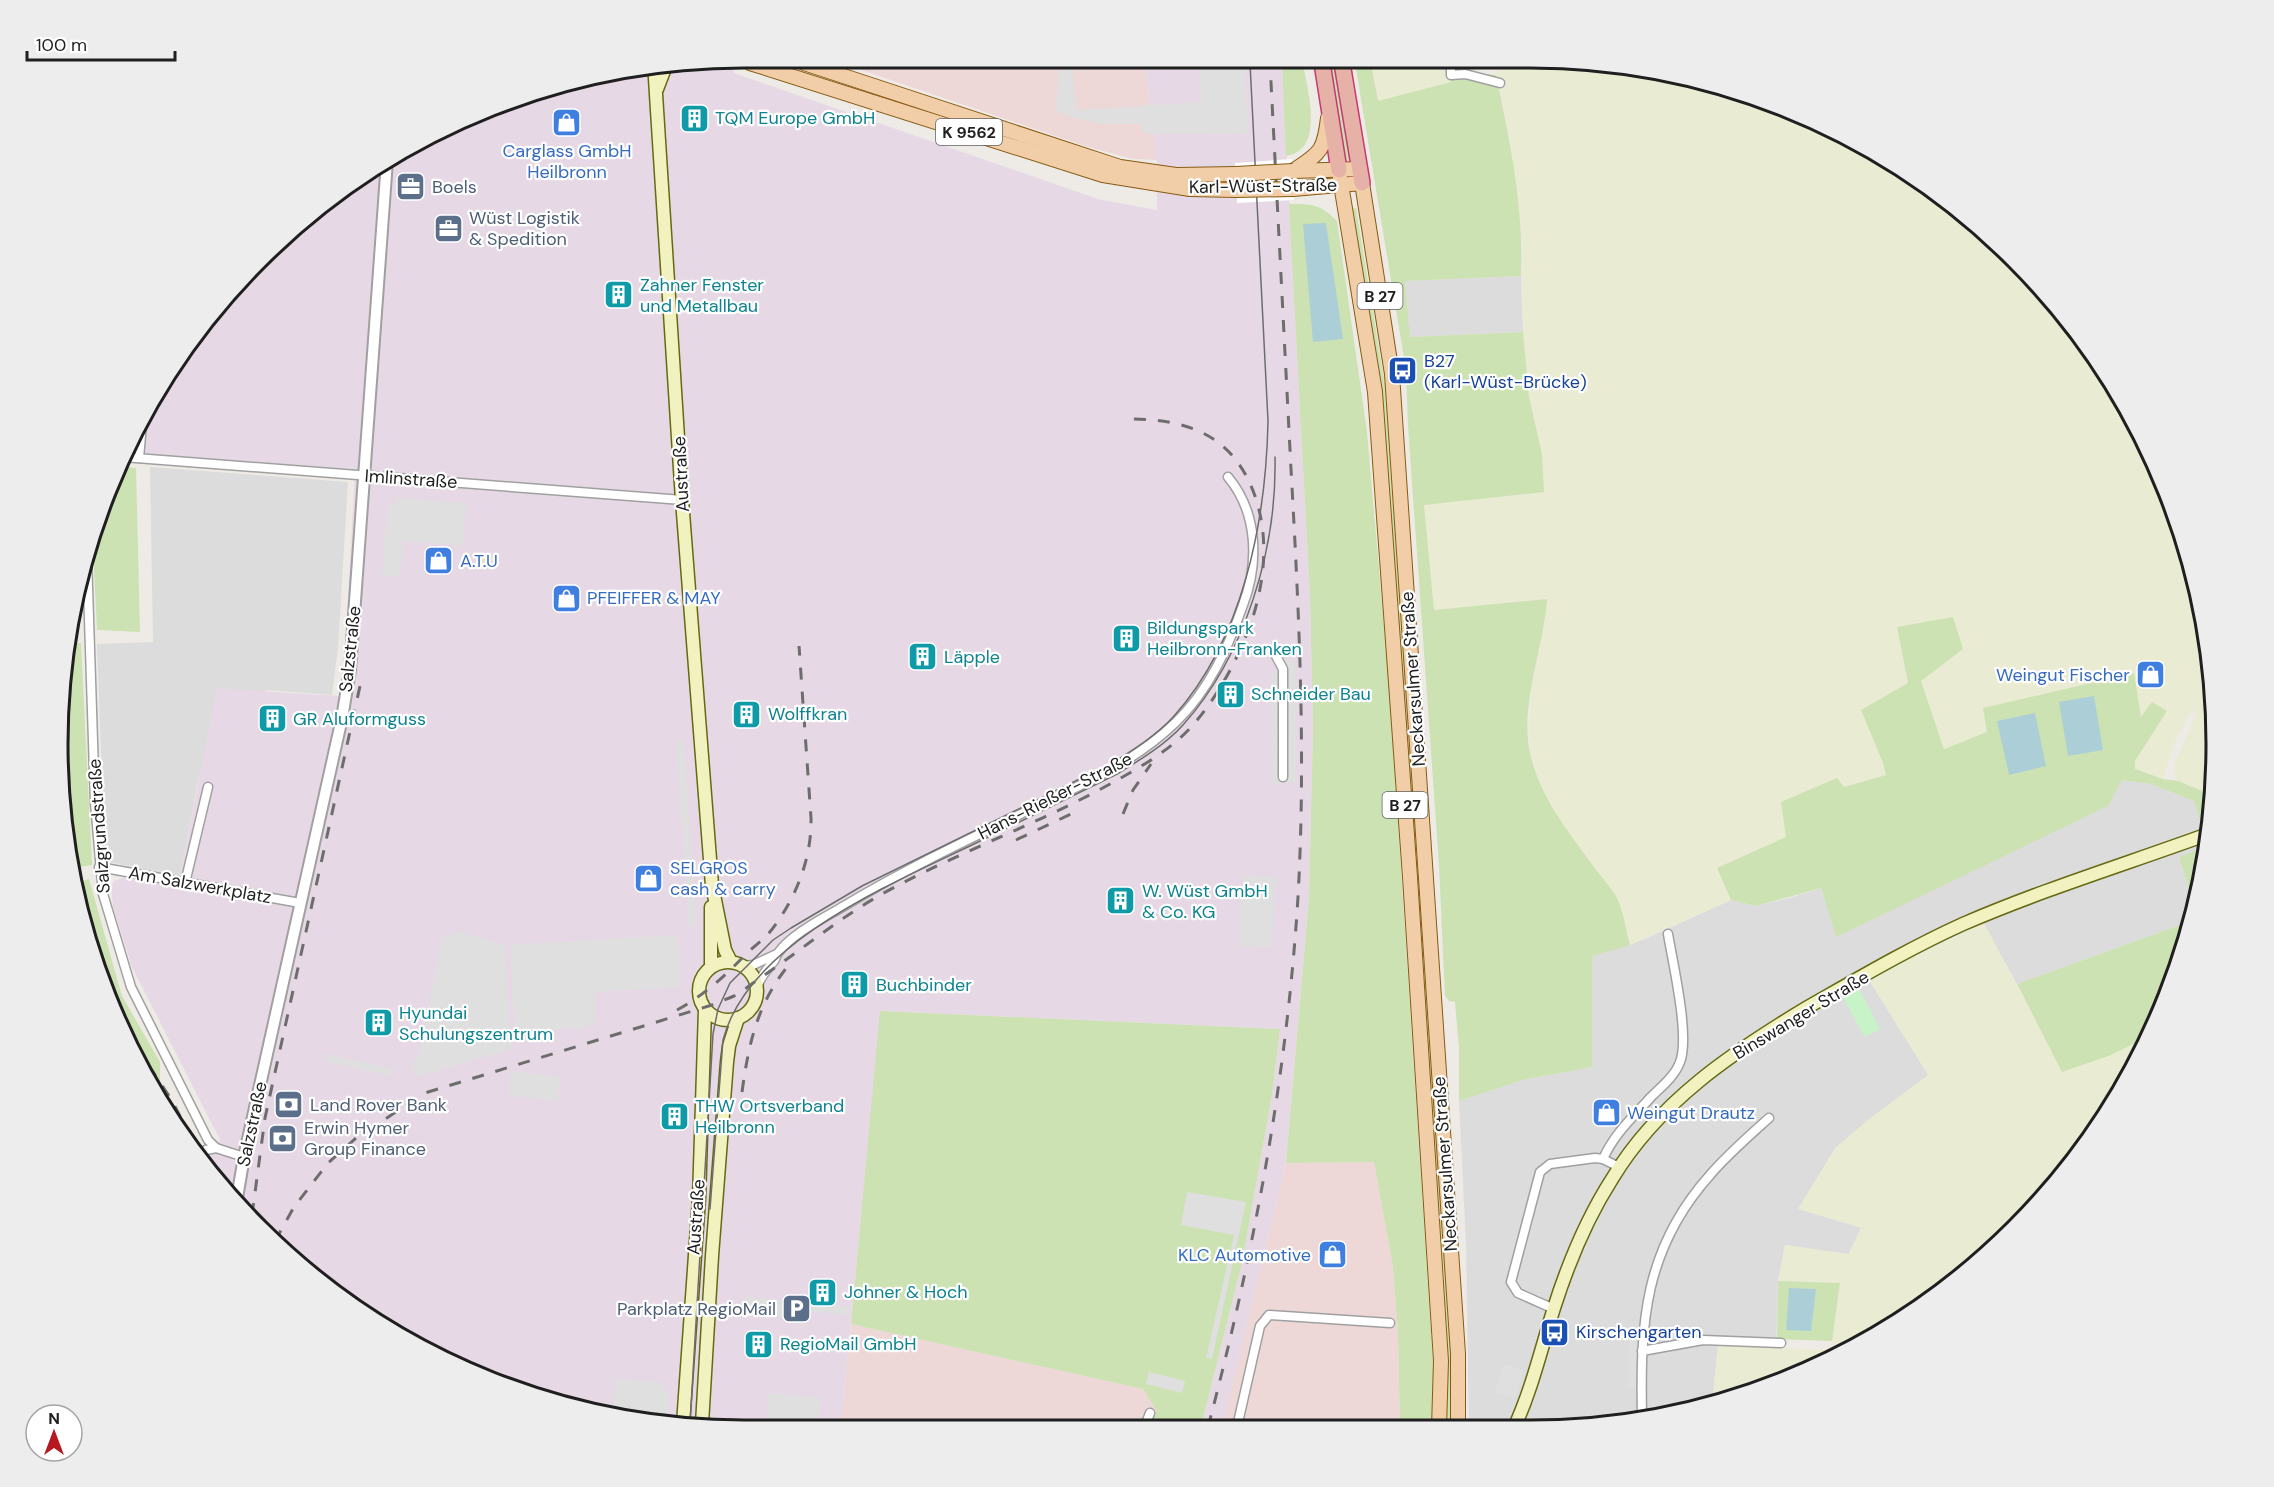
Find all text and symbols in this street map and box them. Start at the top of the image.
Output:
scale bar [27,24,176,62]
text: 100 m [36,33,87,57]
building icon: TQM Europe GmbH [678,102,710,134]
shop icon: Carglass GmbH Heilbronn [551,106,583,138]
place label: TQM Europe GmbH [715,106,875,130]
road number: K 9562 [936,119,1002,145]
place label: Carglass GmbH Heilbronn [502,139,632,184]
office icon: Boels [395,171,427,203]
street label: Karl-Wüst-Straße [1189,173,1337,199]
place label: Boels [432,175,477,199]
place label: Wüst Logistik & Spedition [469,206,580,251]
office icon: Wüst Logistik & Spedition [432,212,464,244]
place label: Zahner Fenster und Metallbau [640,273,764,318]
building icon: Zahner Fenster und Metallbau [603,279,635,311]
road number: B 27 [1358,283,1402,309]
place label: B27 (Karl-Wüst-Brücke) [1424,349,1587,394]
bus stop icon: B27 (Karl-Wüst-Brücke) [1387,355,1419,387]
street label: Austraße [667,435,695,513]
street label: Imlinstraße [364,464,458,494]
shop icon: A.T.U [423,545,455,577]
place label: A.T.U [460,549,498,573]
shop icon: PFEIFFER & MAY [550,582,582,614]
place label: PFEIFFER & MAY [587,586,721,610]
street label: Neckarsulmer Straße [1395,591,1431,767]
street label: Salzstraße [334,605,366,693]
place label: Bildungspark Heilbronn-Franken [1147,616,1302,661]
building icon: Bildungspark Heilbronn-Franken [1110,622,1142,654]
building icon: Läpple [907,641,939,673]
place label: Läpple [944,645,1000,669]
shop icon: Weingut Fischer [2135,659,2167,691]
place label: Weingut Fischer [1996,663,2130,687]
building icon: Schneider Bau [1214,678,1246,710]
place label: Schneider Bau [1251,682,1371,706]
building icon: Wolffkran [731,698,763,730]
place label: Wolffkran [768,702,847,726]
building icon: GR Aluformguss [256,703,288,735]
place label: GR Aluformguss [293,707,426,731]
street label: Hans-Rießer-Straße [974,747,1136,845]
street label: Salzgrundstraße [82,758,116,894]
road number: B 27 [1382,792,1428,818]
place label: SELGROS cash & carry [670,856,776,901]
street label: Am Salzwerkplatz [127,861,273,909]
shop icon: SELGROS cash & carry [633,862,665,894]
place label: W. Wüst GmbH & Co. KG [1142,879,1268,924]
building icon: W. Wüst GmbH & Co. KG [1105,885,1137,917]
street label: Binswanger Straße [1728,965,1874,1065]
building icon: Buchbinder [839,969,871,1001]
place label: Buchbinder [876,973,972,997]
place label: Hyundai Schulungszentrum [399,1001,553,1046]
building icon: Hyundai Schulungszentrum [362,1007,394,1039]
street label: Neckarsulmer Straße [1427,1076,1463,1252]
street label: Salzstraße [231,1079,273,1169]
bank icon: Land Rover Bank [273,1089,305,1121]
place label: Land Rover Bank [310,1093,447,1117]
place label: THW Ortsverband Heilbronn [695,1094,844,1139]
shop icon: Weingut Drautz [1590,1097,1622,1129]
building icon: THW Ortsverband Heilbronn [658,1100,690,1132]
place label: Weingut Drautz [1627,1101,1755,1125]
place label: Erwin Hymer Group Finance [304,1116,426,1161]
bank icon: Erwin Hymer Group Finance [267,1122,299,1154]
street label: Austraße [681,1178,711,1256]
shop icon: KLC Automotive [1316,1239,1348,1271]
place label: KLC Automotive [1178,1243,1311,1267]
building icon: Johner & Hoch [807,1276,839,1308]
place label: Johner & Hoch [844,1280,968,1304]
parking icon: Parkplatz RegioMail [781,1293,813,1325]
place label: Parkplatz RegioMail [617,1297,776,1321]
bus stop icon: Kirschengarten [1539,1316,1571,1348]
place label: Kirschengarten [1576,1320,1702,1344]
building icon: RegioMail GmbH [743,1328,775,1360]
place label: RegioMail GmbH [780,1332,917,1356]
north arrow [24,1403,84,1463]
text: N [48,1408,60,1429]

